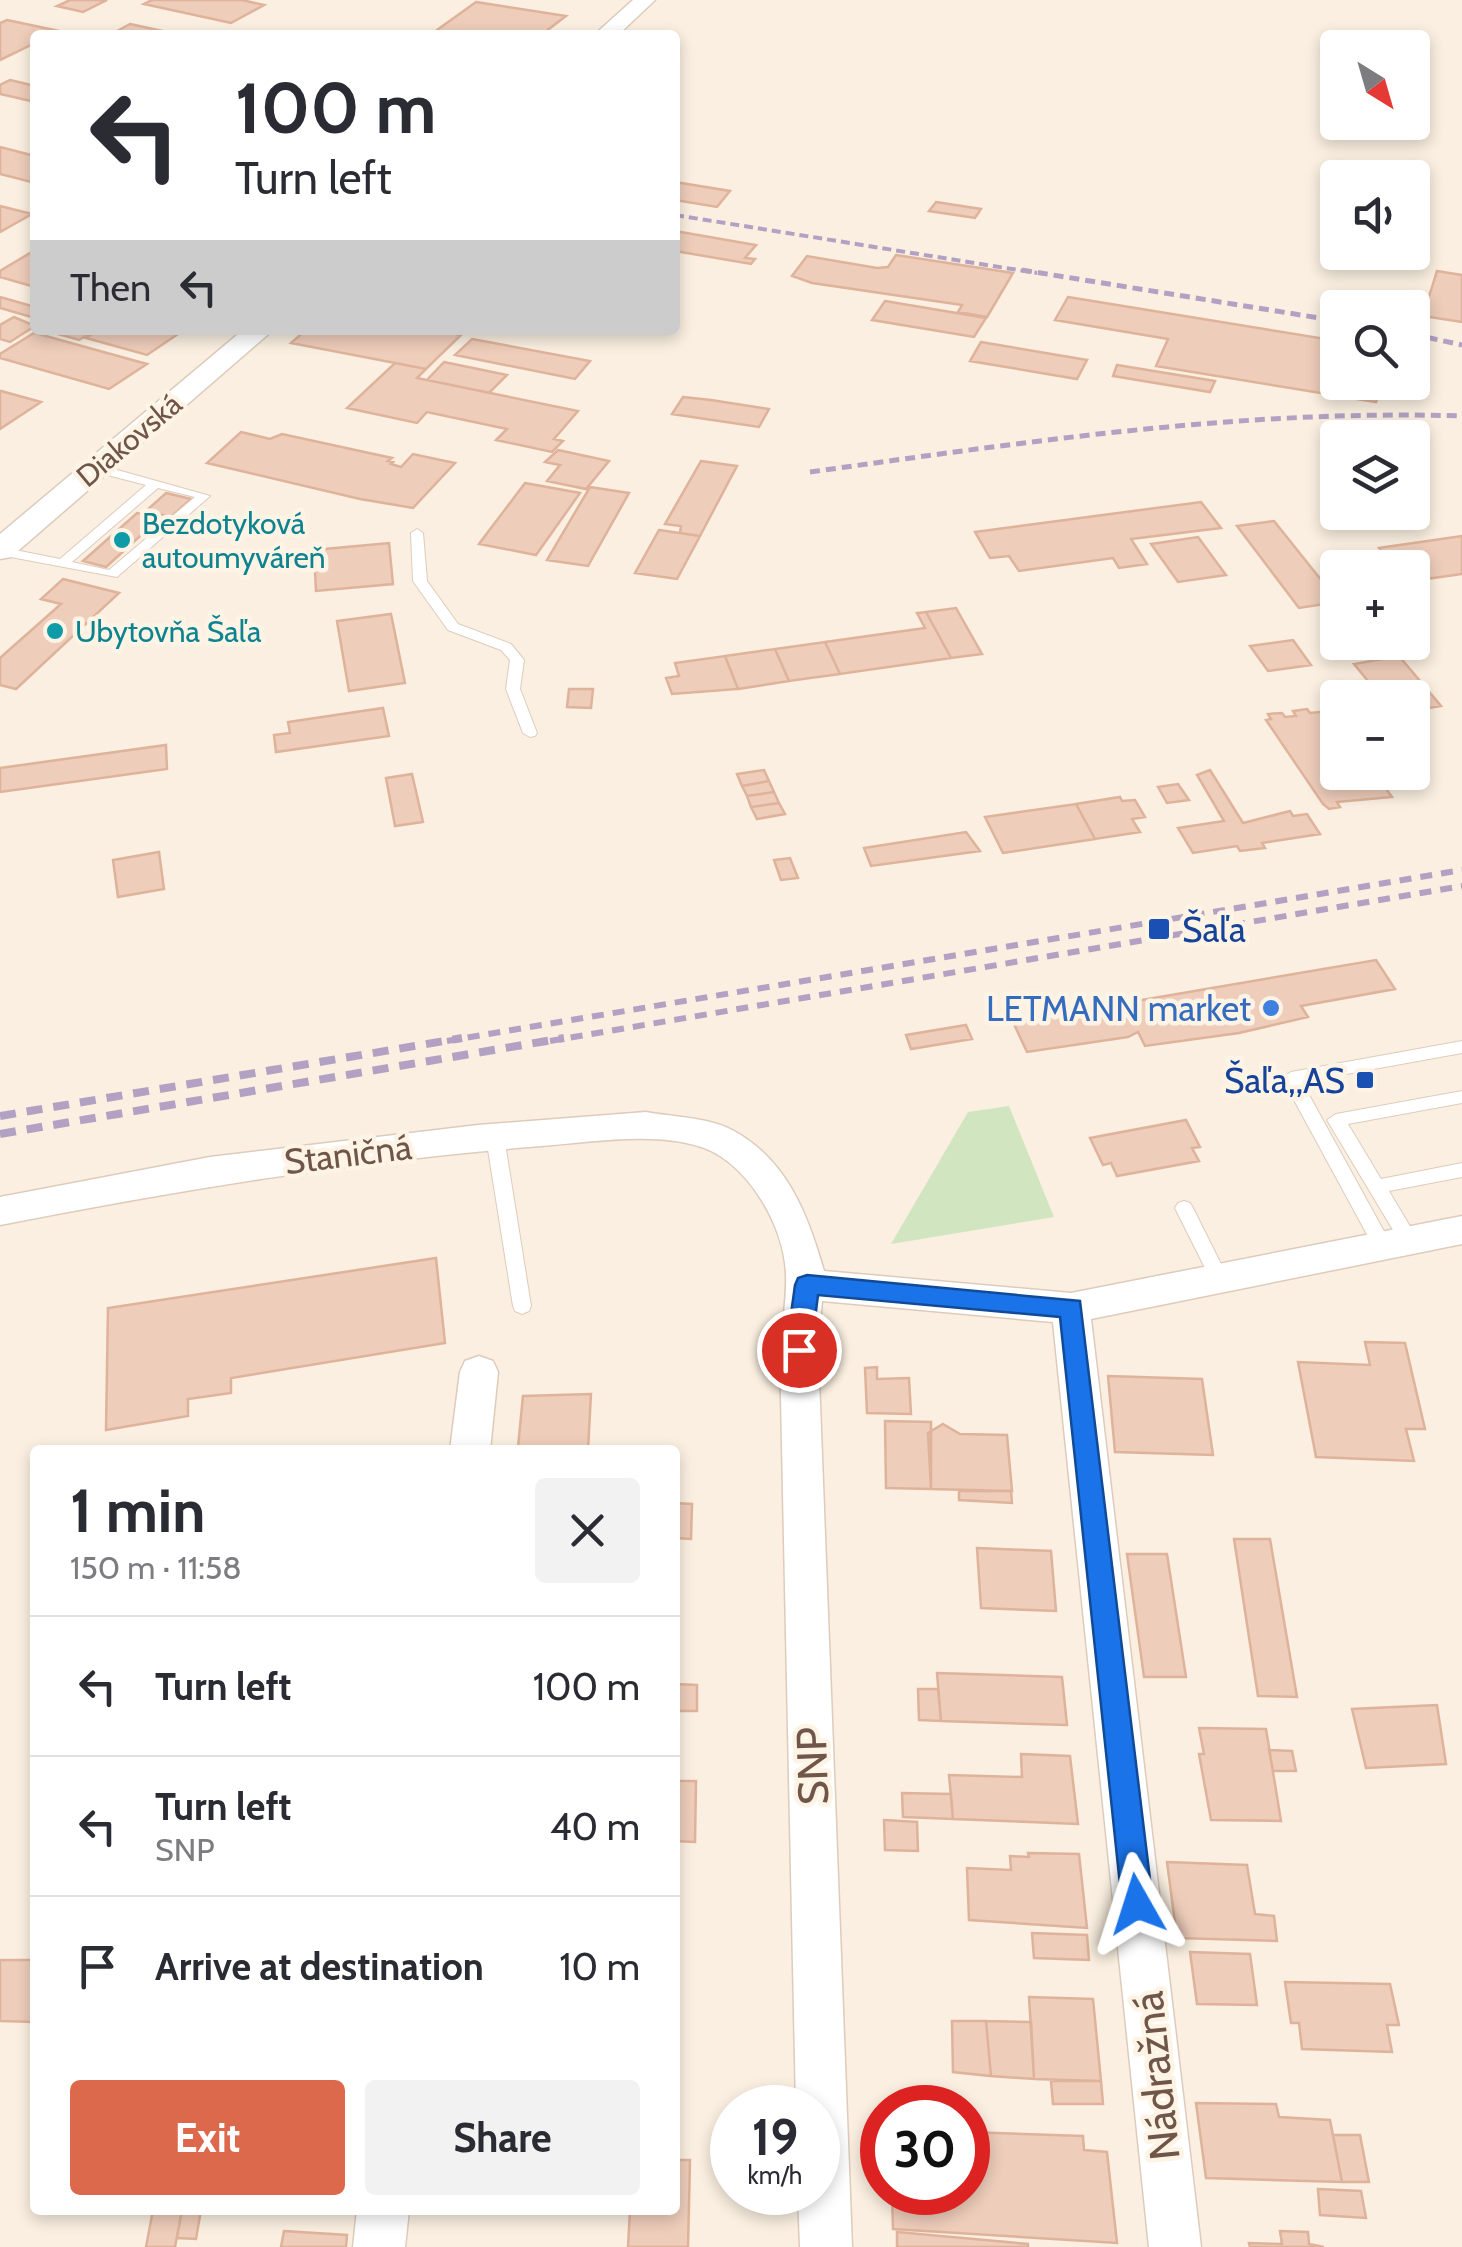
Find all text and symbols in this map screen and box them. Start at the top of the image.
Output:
north arrow [1320,30,1430,140]
map controls [1320,30,1430,790]
text: 100 m [235,65,436,151]
icon: left [70,70,200,200]
text: Turn left [235,151,392,205]
button: sound [1320,160,1430,270]
icon: left [171,260,226,315]
text: Then [70,264,151,311]
button: search [1320,290,1430,400]
street label: Diakovská [69,385,190,495]
button: layers [1320,420,1430,530]
place label: Bezdotyková autoumyváreň [142,505,326,576]
marker: Bezdotyková autoumyváreň [111,529,133,551]
button: + [1320,550,1430,660]
place label: Ubytovňa Šaľa [75,613,262,650]
marker: Ubytovňa Šaľa [44,620,66,642]
button: − [1320,680,1430,790]
place label: Šaľa [1182,908,1246,951]
marker: Šaľa [1146,916,1172,942]
place label: LETMANN market [986,987,1251,1030]
marker: LETMANN market [1260,997,1282,1019]
place label: Šaľa,,AS [1224,1059,1345,1102]
marker: Šaľa,,AS [1354,1069,1376,1091]
street label: Staničná [282,1125,414,1183]
pin [757,1308,842,1393]
icon: arrive [772,1323,827,1378]
text: 1 min [70,1474,205,1547]
button: close [535,1478,640,1583]
text: 150 m · 11:58 [70,1548,242,1587]
icon: left [70,1659,125,1714]
text: Turn left [155,1663,291,1710]
text: 100 m [533,1663,640,1710]
street label: SNP [785,1726,839,1806]
text: Turn left [155,1783,291,1830]
icon: left [70,1799,125,1854]
text: 40 m [550,1803,640,1850]
text: SNP [155,1830,215,1869]
position arrow [1085,1852,1189,1956]
icon: arrive [70,1939,125,1994]
text: Arrive at destination [155,1943,484,1990]
text: 10 m [559,1943,640,1990]
street label: Nádražná [1121,1989,1191,2163]
button: Exit [70,2080,345,2195]
button: Share [365,2080,640,2195]
speed limit sign: 30 [860,2085,990,2215]
text: 19 [752,2107,798,2168]
text: km/h [748,2160,802,2190]

